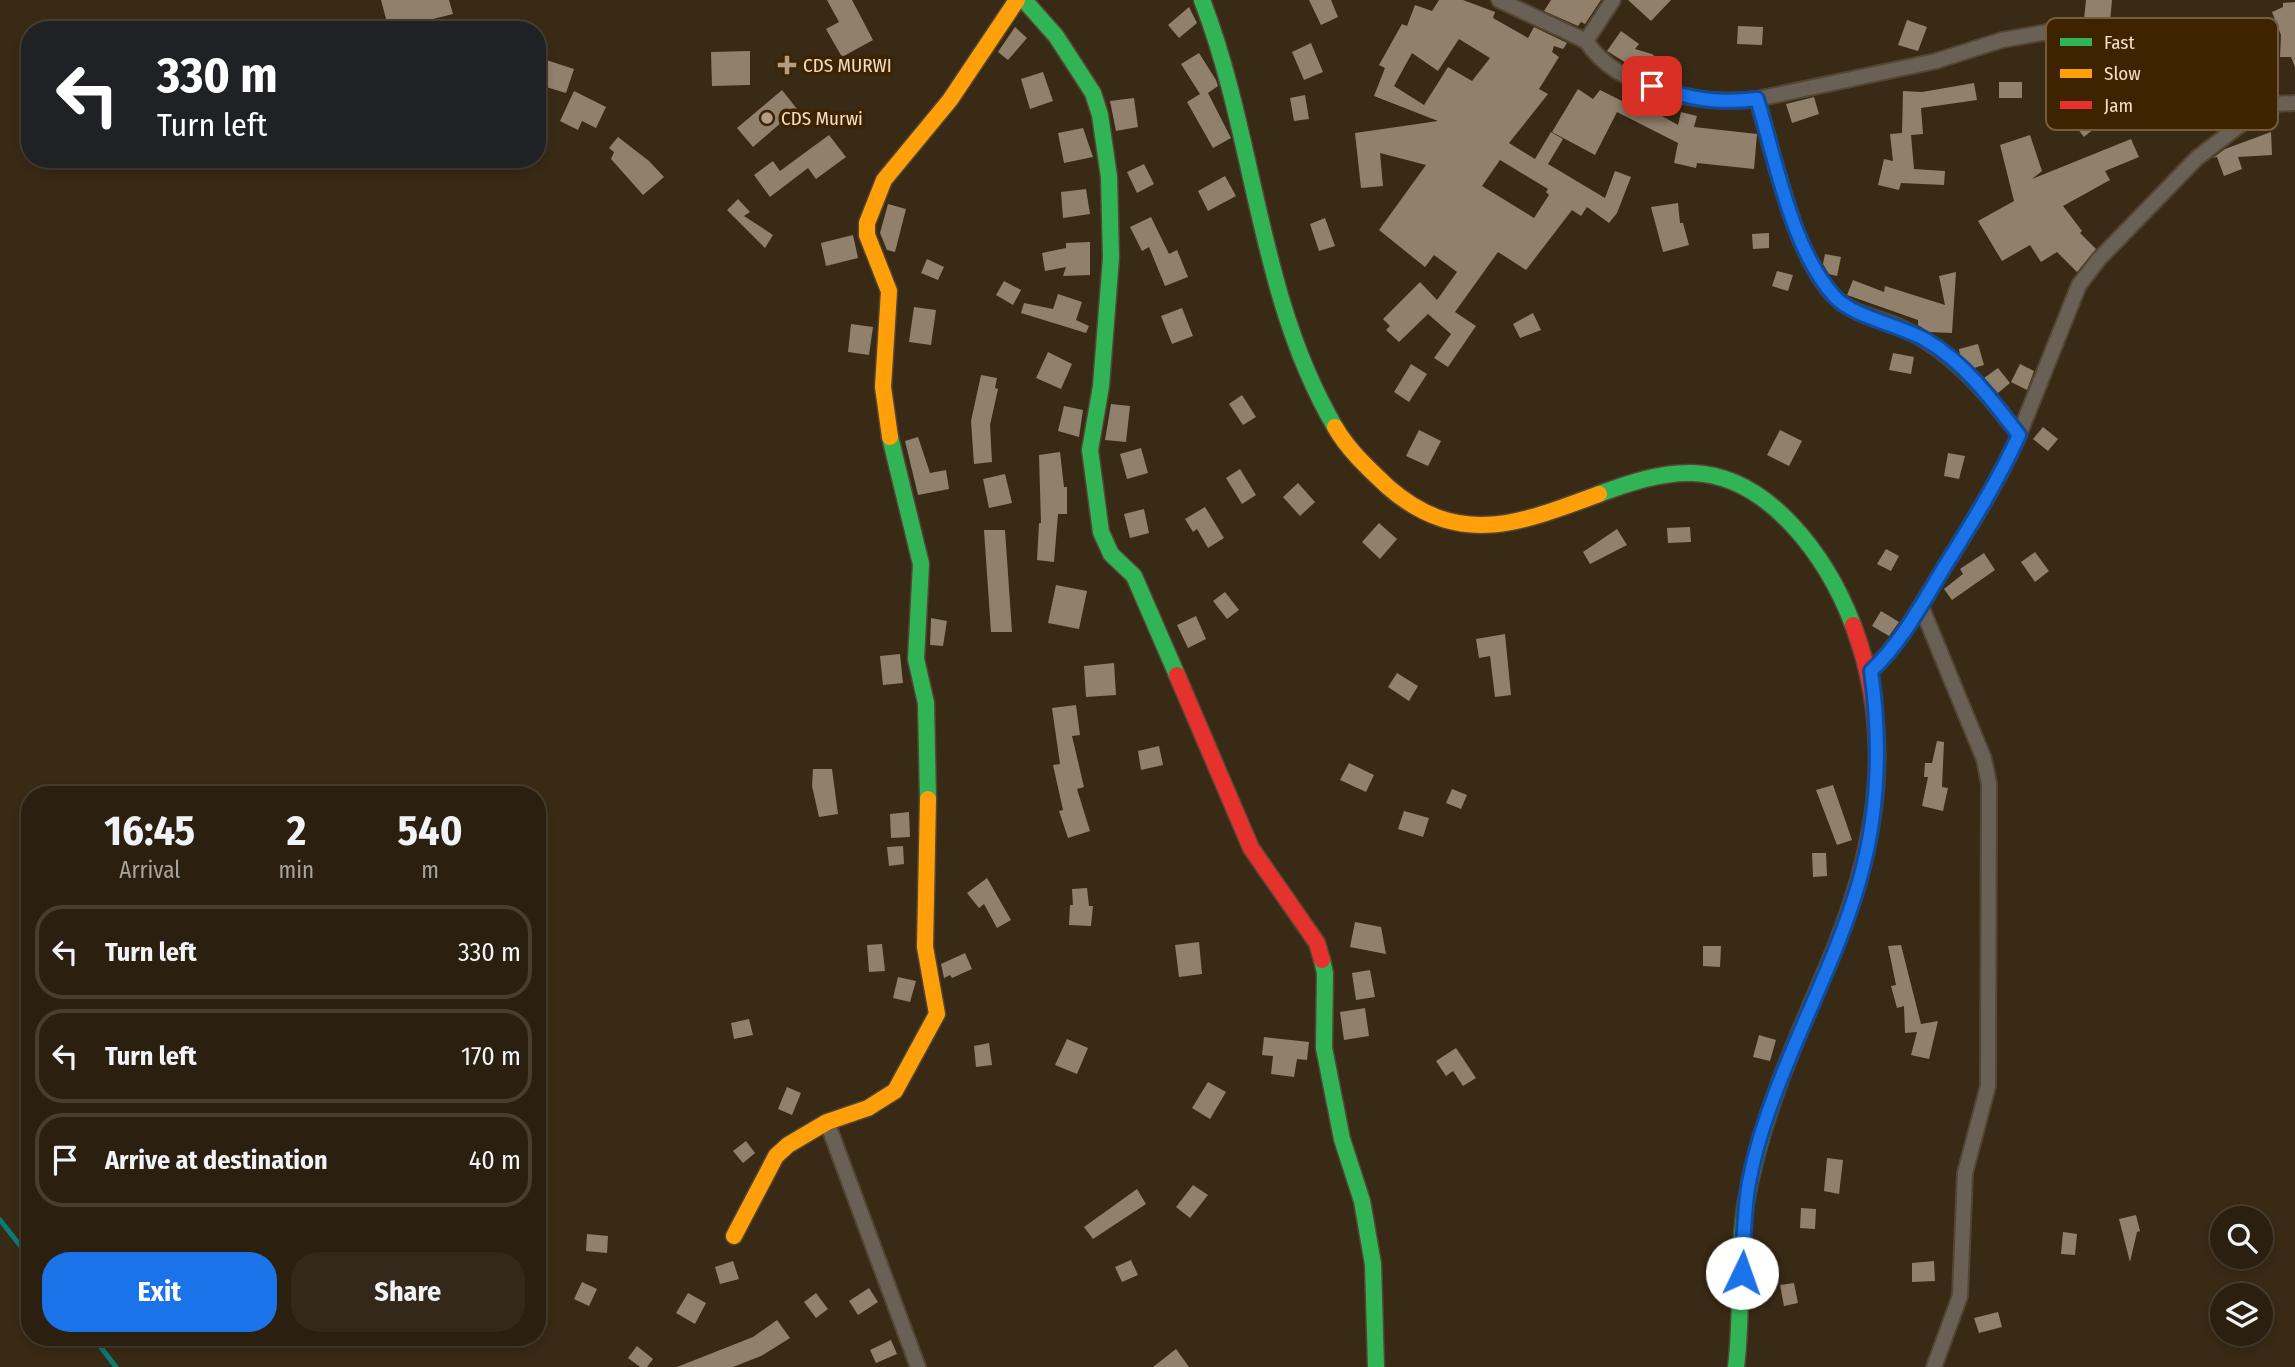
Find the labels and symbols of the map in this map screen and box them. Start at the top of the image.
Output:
legend [2046,18,2278,130]
text: Fast [2104,31,2135,54]
place label: CDS MURWI [803,54,892,77]
marker: CDS MURWI [777,55,797,75]
pin [1622,56,1682,116]
text: Slow [2104,62,2141,85]
text: Jam [2104,94,2133,117]
place label: CDS Murwi [781,107,863,130]
marker: CDS Murwi [759,110,775,126]
position arrow [1705,1236,1779,1310]

